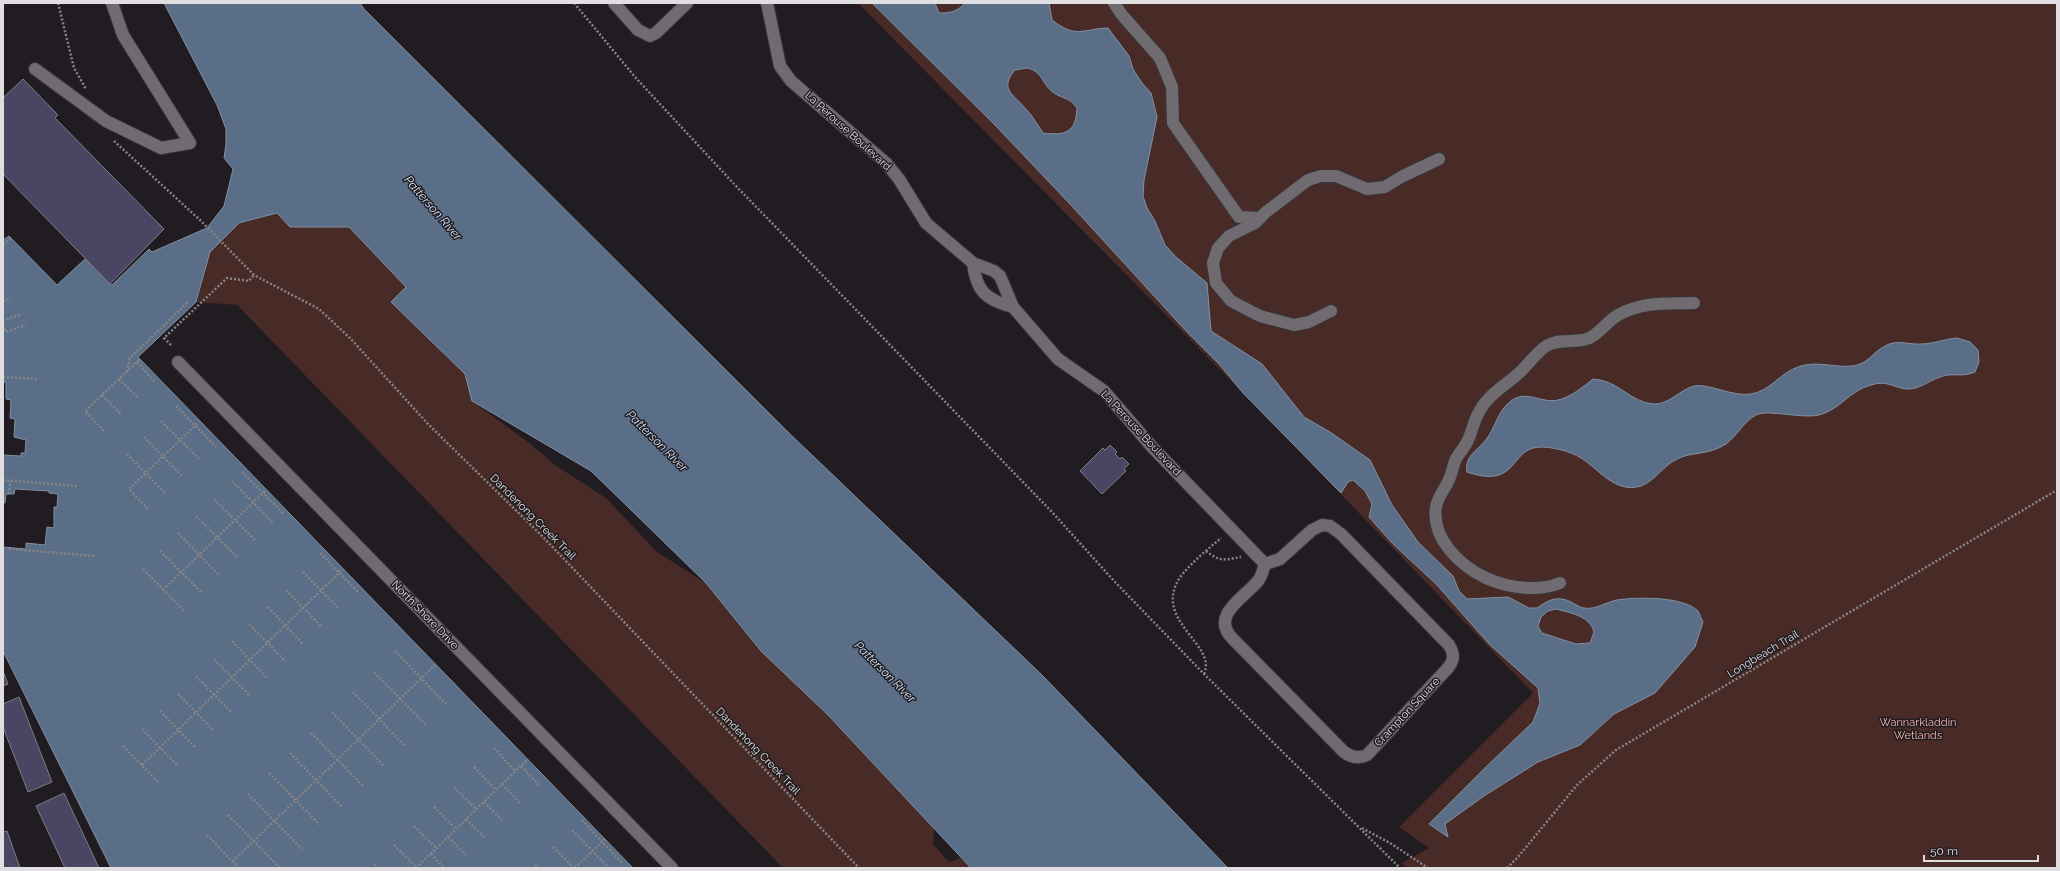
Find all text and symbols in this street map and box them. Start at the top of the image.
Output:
street label: La Perouse Boulevard [802,89,894,173]
water label: Patterson River [401,173,465,244]
street label: La Perouse Boulevard [1098,388,1184,478]
water label: Patterson River [623,407,691,475]
street label: Dandenong Creek Trail [487,471,579,563]
street label: North Shore Drive [389,578,461,652]
street label: Longbeach Trail [1725,628,1801,680]
water label: Patterson River [851,638,919,706]
street label: Crampton Square [1372,674,1443,749]
street label: Dandenong Creek Trail [713,705,803,797]
park label: Wannarkladdin Wetlands [1880,716,1956,742]
scale bar [1924,837,2038,863]
text: 50 m [1930,844,1958,858]

